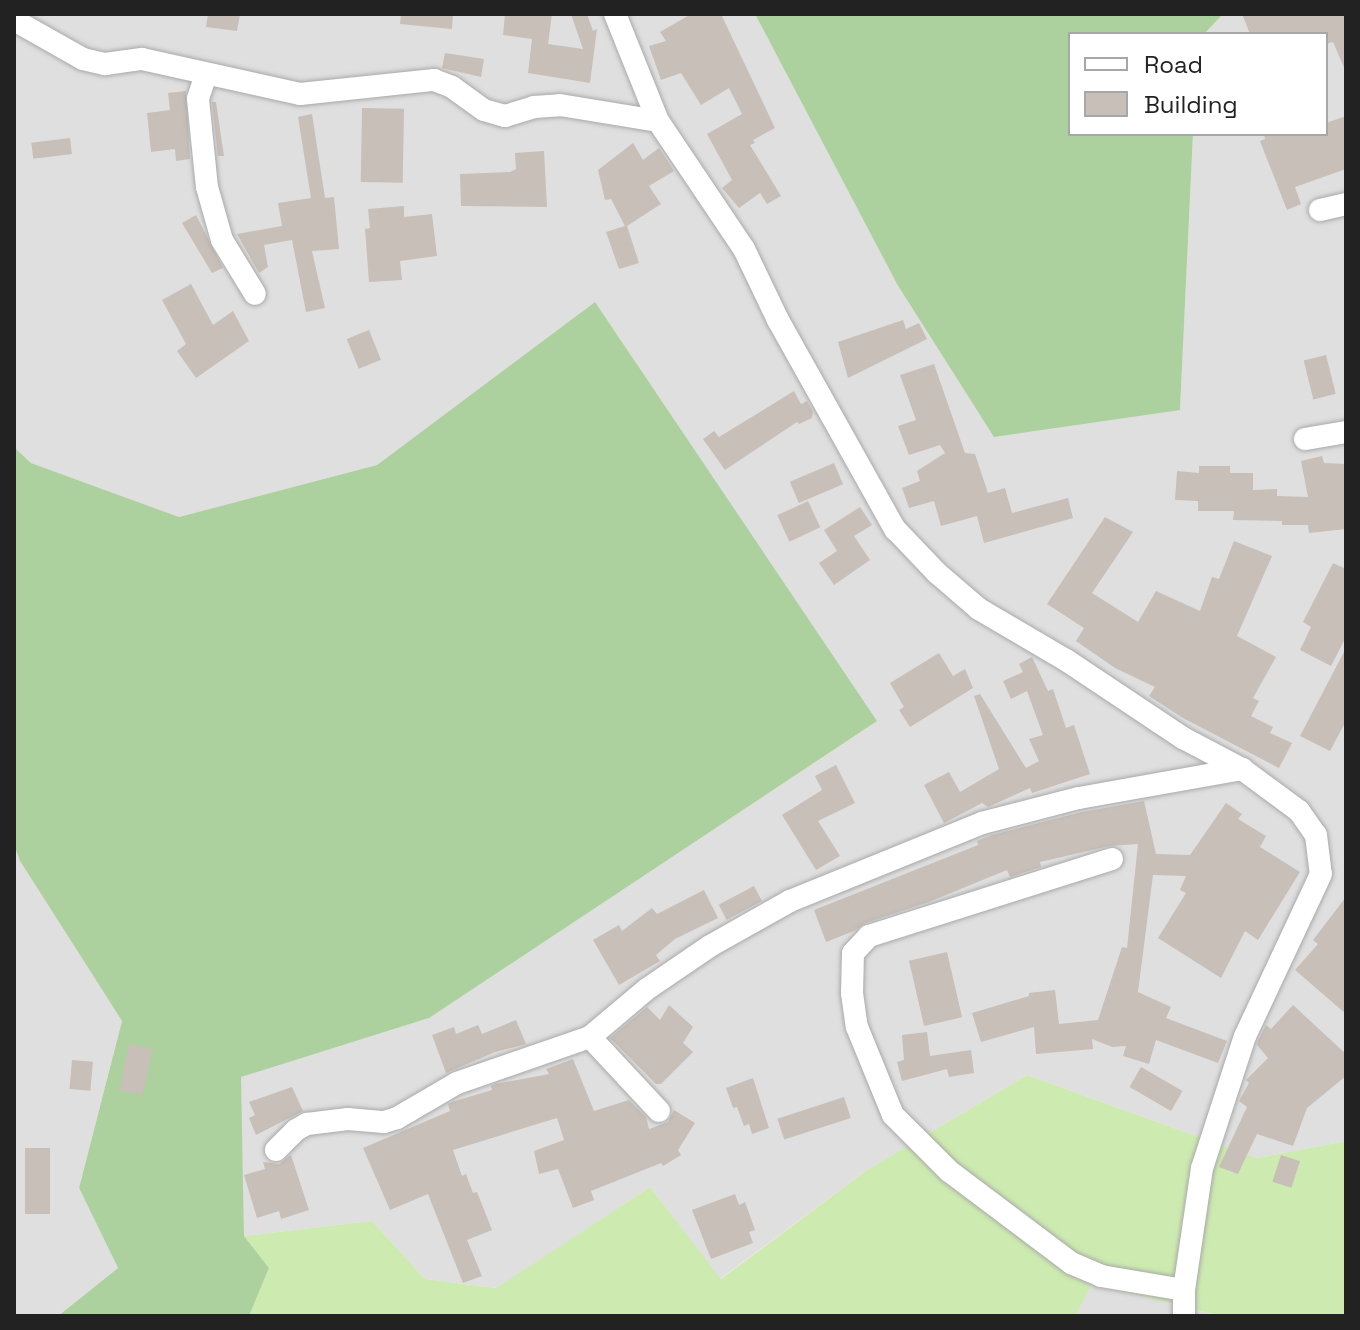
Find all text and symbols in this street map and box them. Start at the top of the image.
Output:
legend [1068,32,1328,136]
text: Road [1144,49,1203,80]
text: Building [1144,89,1238,120]

